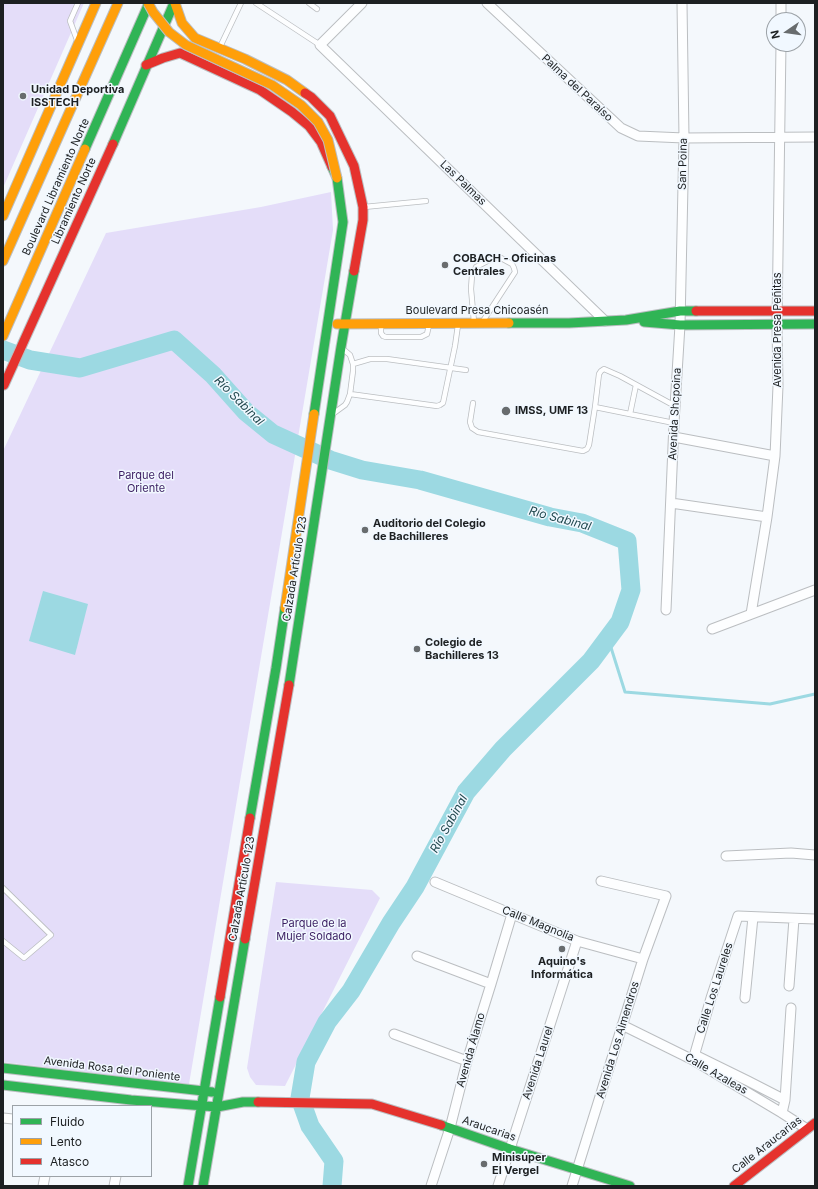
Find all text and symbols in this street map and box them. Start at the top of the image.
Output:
north arrow [766,12,806,52]
text: N [768,29,783,40]
street label: Palma del Paraíso [539,52,615,124]
place label: Unidad Deportiva ISSTECH [31,83,124,109]
marker: Unidad Deportiva ISSTECH [18,91,28,101]
street label: Boulevard Libramiento Norte [20,116,92,258]
street label: San Poina [676,138,690,190]
street label: Libramiento Norte [49,156,99,246]
street label: Las Palmas [437,158,489,208]
place label: COBACH - Oficinas Centrales [453,252,556,278]
marker: COBACH - Oficinas Centrales [440,260,450,270]
street label: Avenida Presa Peñitas [771,272,785,388]
street label: Boulevard Presa Chicoasén [406,304,548,318]
street label: Avenida Shcpoina [666,367,684,461]
water label: Río Sabinal [211,373,267,429]
place label: IMSS, UMF 13 [515,404,588,418]
marker: IMSS, UMF 13 [500,405,512,417]
park label: Parque del Oriente [118,469,174,495]
water label: Río Sabinal [527,504,593,534]
street label: Calzada Artículo 123 [280,515,310,623]
place label: Auditorio del Colegio de Bachilleres [373,517,486,543]
marker: Auditorio del Colegio de Bachilleres [360,525,370,535]
place label: Colegio de Bachilleres 13 [425,636,499,662]
marker: Colegio de Bachilleres 13 [412,644,422,654]
water label: Río Sabinal [427,793,471,855]
street label: Calzada Artículo 123 [226,835,258,943]
street label: Calle Magnolia [500,904,576,944]
park label: Parque de la Mujer Soldado [276,917,352,943]
street label: Calle Los Laureles [694,941,736,1035]
marker: Aquino's Informática [557,944,567,954]
place label: Aquino's Informática [531,955,593,981]
street label: Avenida Los Almendros [594,980,642,1100]
street label: Avenida Álamo [454,1011,488,1089]
street label: Avenida Laurel [520,1025,556,1101]
street label: Calle Azaleas [682,1051,750,1097]
street label: Avenida Rosa del Poniente [43,1054,181,1084]
legend [12,1105,152,1177]
text: Fluido [50,1114,85,1129]
street label: Araucarias [460,1114,518,1144]
street label: Calle Araucarias [729,1114,805,1176]
text: Lento [50,1134,82,1149]
place label: Minisúper El Vergel [492,1151,546,1177]
text: Atasco [50,1154,89,1169]
marker: Minisúper El Vergel [479,1159,489,1169]

